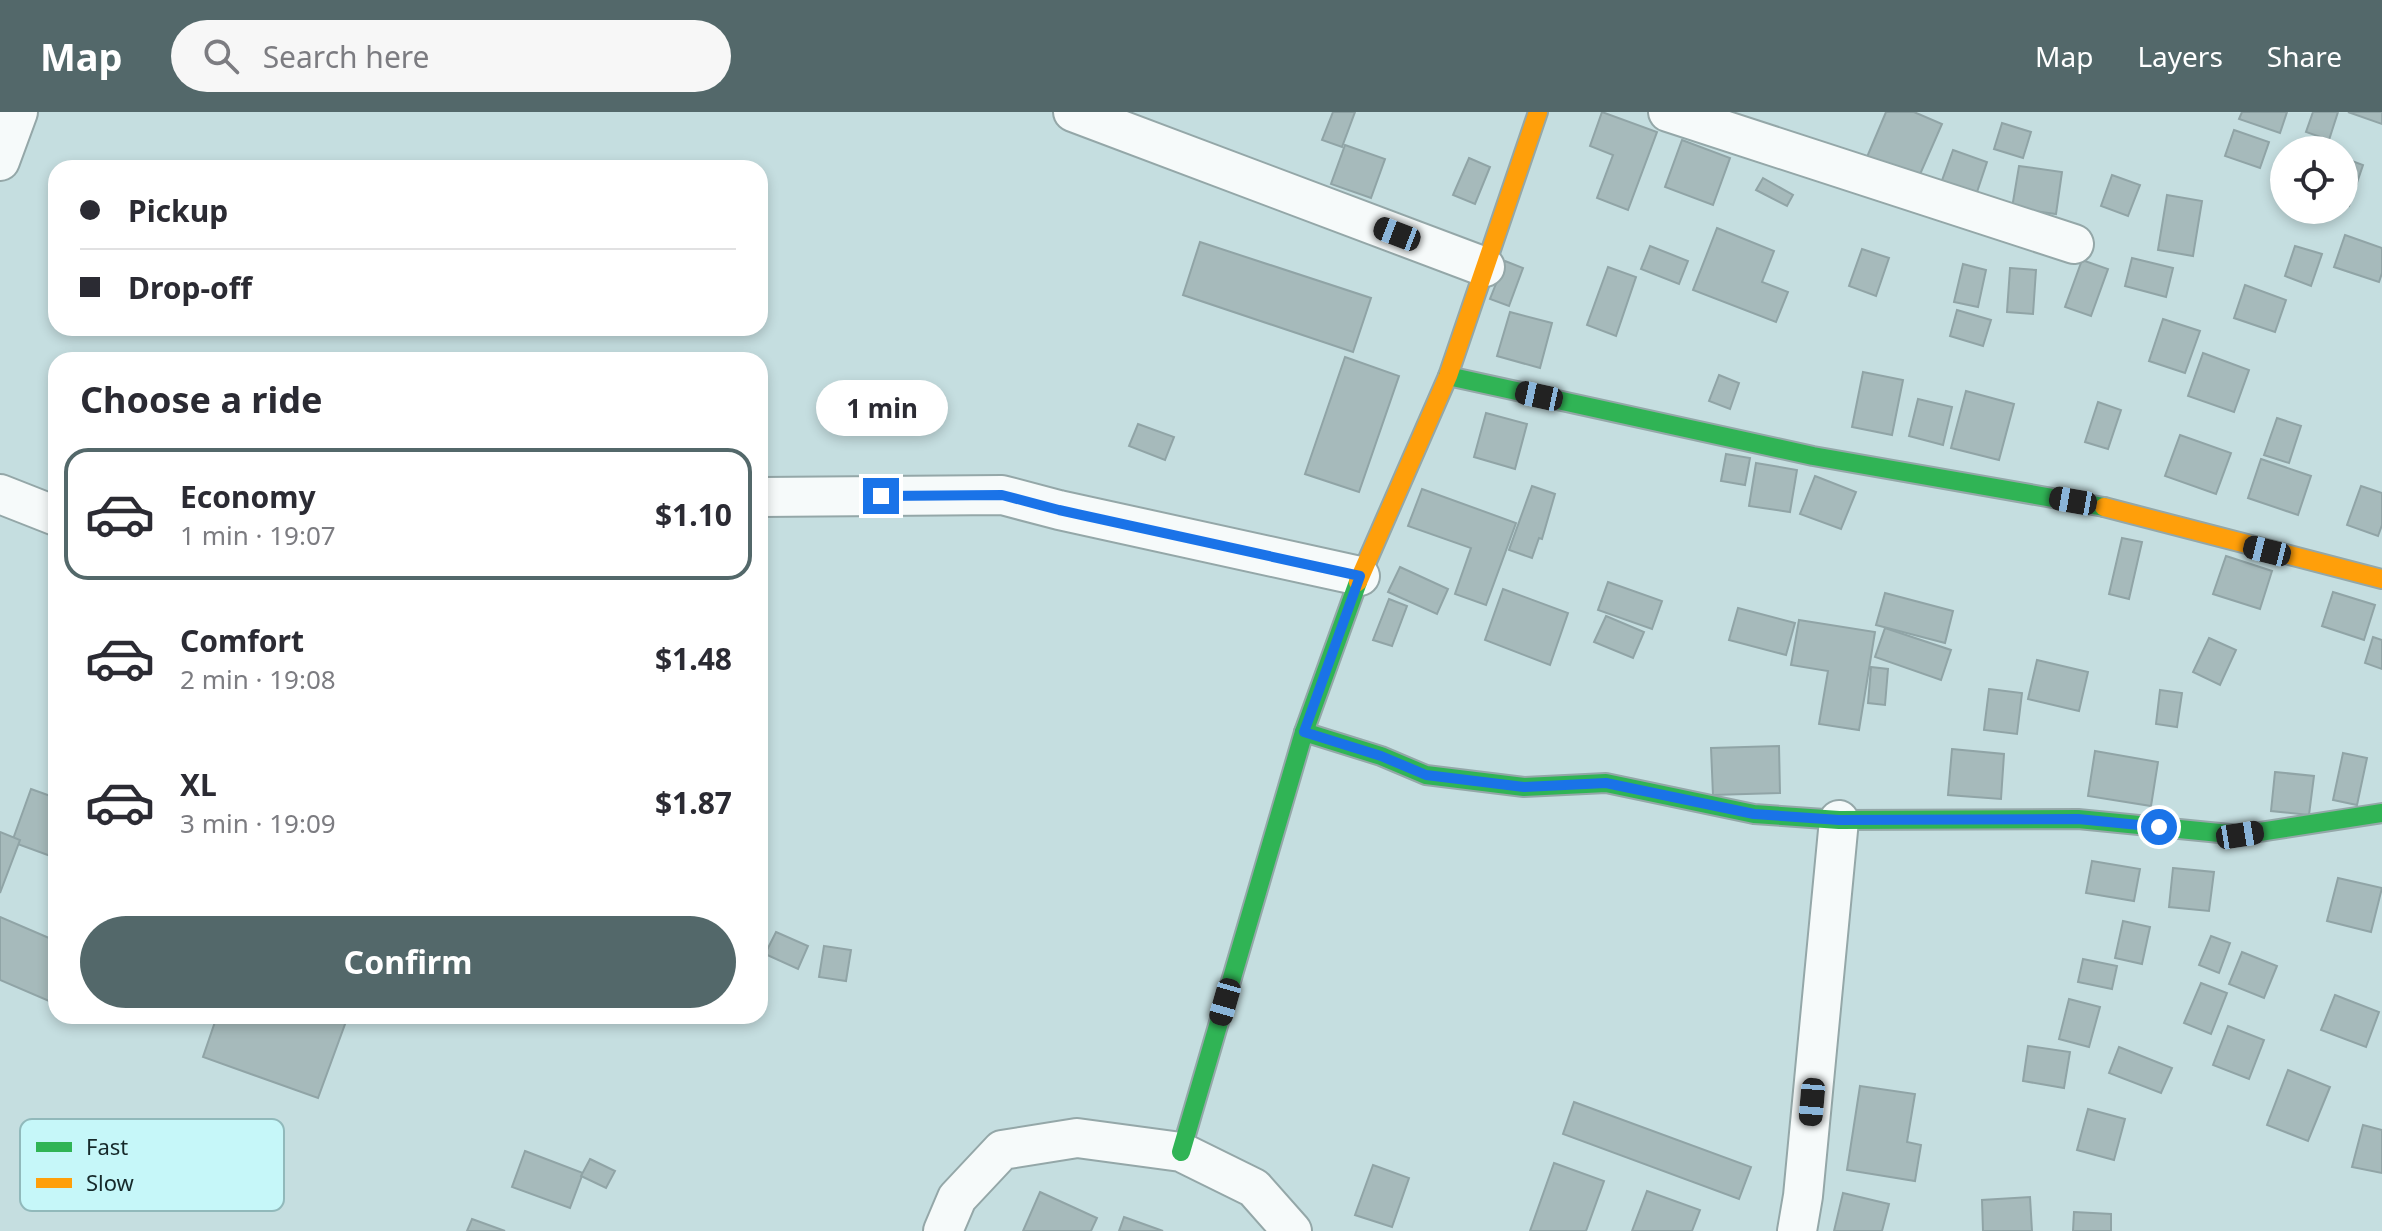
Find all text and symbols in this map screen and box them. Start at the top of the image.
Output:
search box [171,20,731,92]
text: Map [40,30,123,82]
icon: search [199,34,243,78]
text: Search here [263,36,430,77]
text: Map [2035,37,2093,75]
text: Layers [2137,37,2223,75]
text: Share [2267,37,2342,75]
map controls [2270,136,2358,224]
button: locate [2270,136,2358,224]
text: Pickup [128,190,228,231]
car [1370,214,1424,254]
text: Drop-off [128,267,252,308]
text: Choose a ride [80,375,322,424]
car [1513,379,1565,413]
callout: 1 min [815,380,947,436]
text: 1 min [846,390,918,426]
text: Economy [180,476,316,517]
icon: car [84,478,156,550]
route end [863,478,899,514]
car [2047,485,2099,517]
text: $1.10 [655,494,732,535]
text: 1 min · 19:07 [180,517,336,553]
car [2241,534,2293,568]
text: Comfort [180,620,304,661]
icon: car [84,622,156,694]
text: $1.48 [655,638,732,679]
text: 2 min · 19:08 [180,661,336,697]
text: XL [180,764,217,805]
icon: car [84,766,156,838]
text: $1.87 [655,782,732,823]
text: 3 min · 19:09 [180,805,336,841]
route start [2141,809,2177,845]
car [2214,819,2266,851]
button: Confirm [80,916,736,1008]
car [1207,976,1243,1028]
car [1798,1077,1826,1127]
legend [20,1119,284,1211]
text: Fast [86,1131,128,1161]
text: Slow [86,1167,135,1197]

